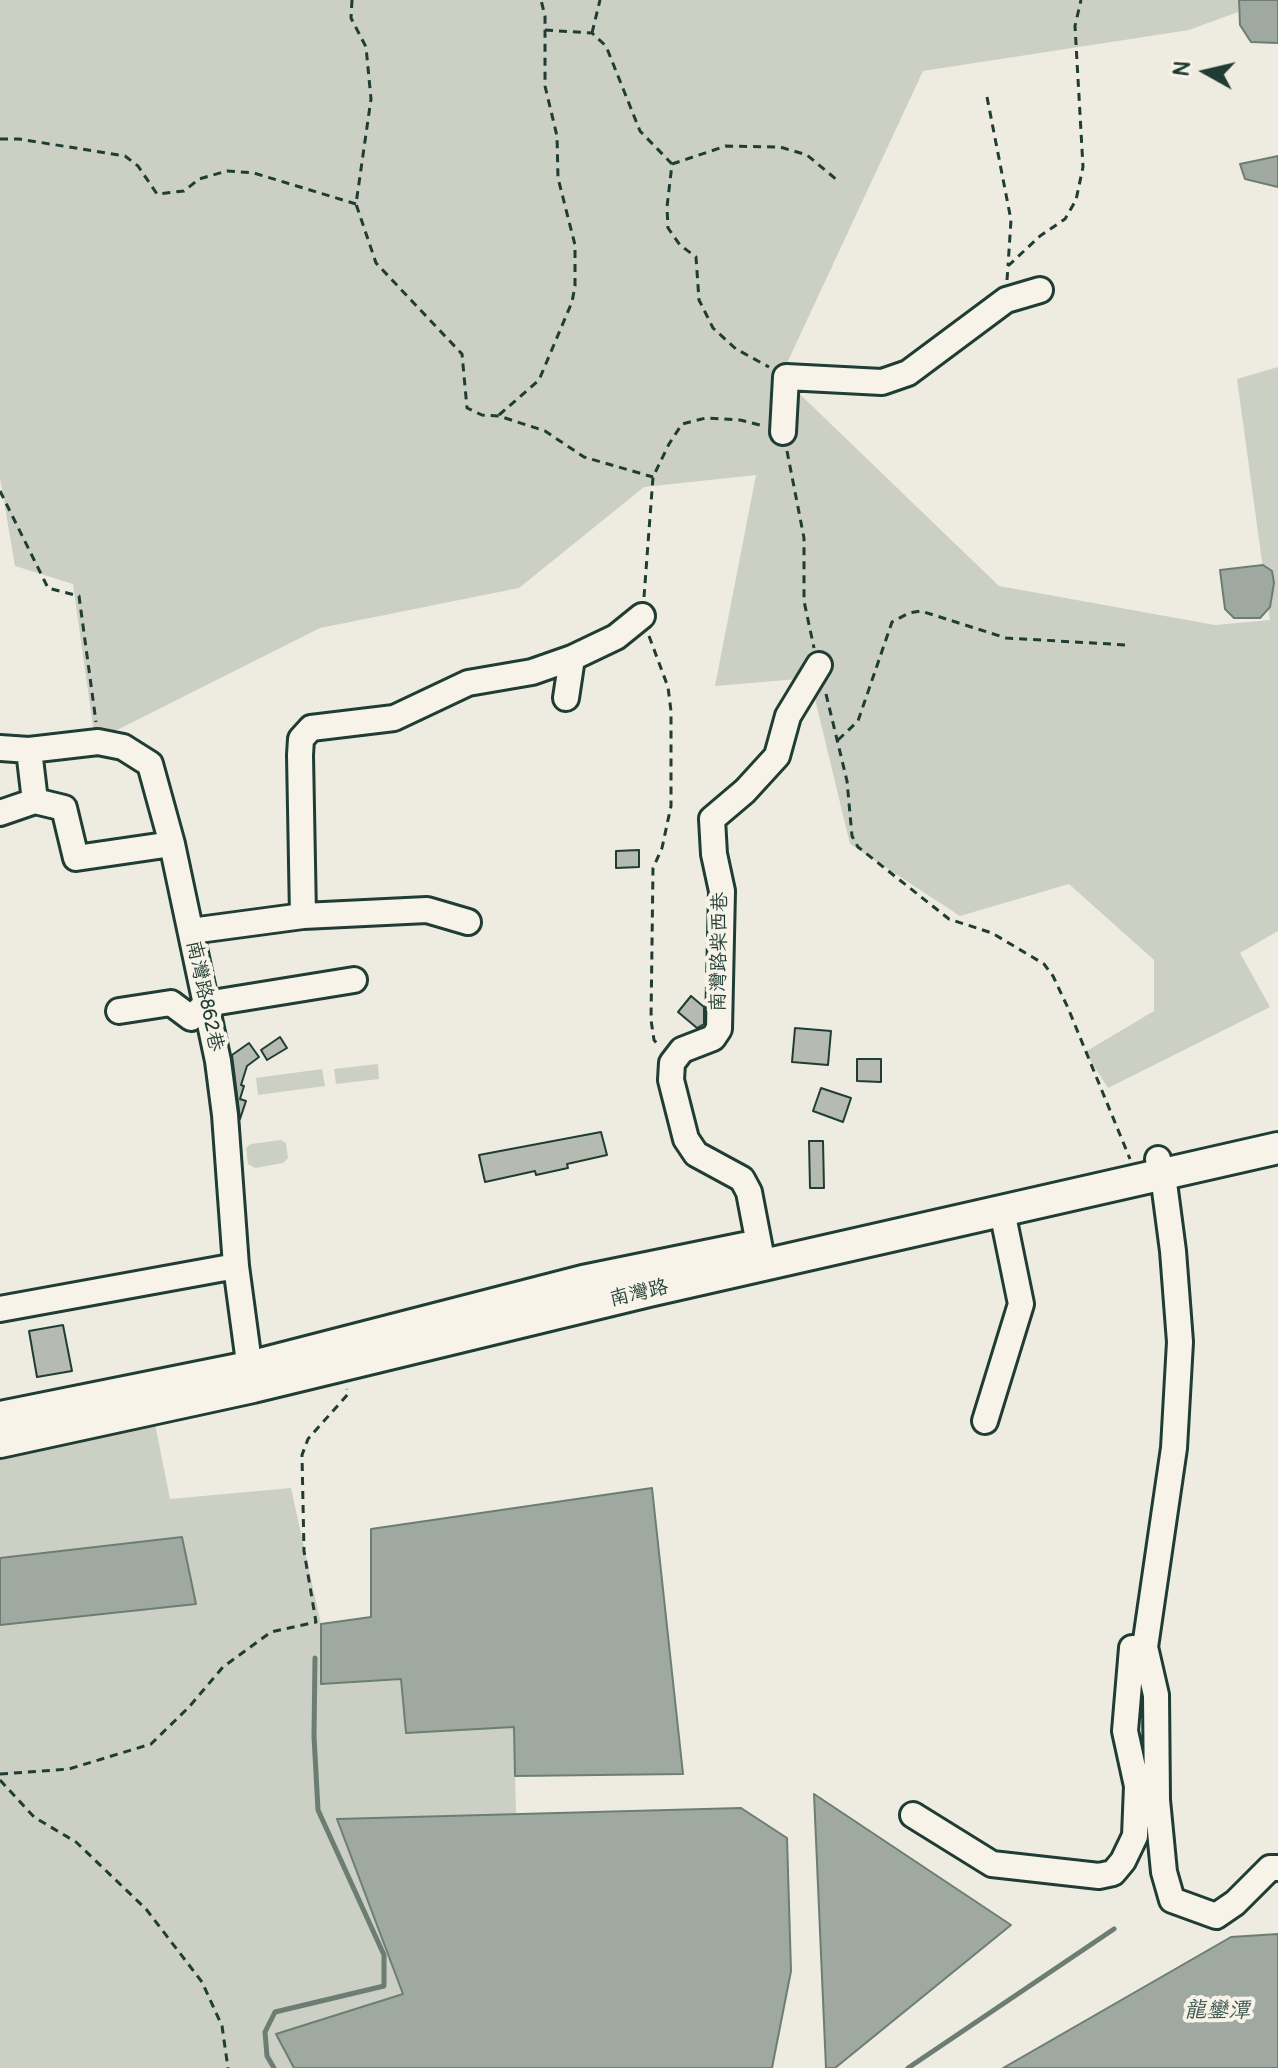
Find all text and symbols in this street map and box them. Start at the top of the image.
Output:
north arrow [1166,32,1246,112]
text: N [1167,59,1197,78]
street label: 南灣路柴西巷 [707,892,733,1012]
street label: 南灣路862巷 [181,938,227,1054]
street label: 南灣路 [607,1276,671,1312]
water label: 龍鑾潭 [1184,1998,1250,2024]

